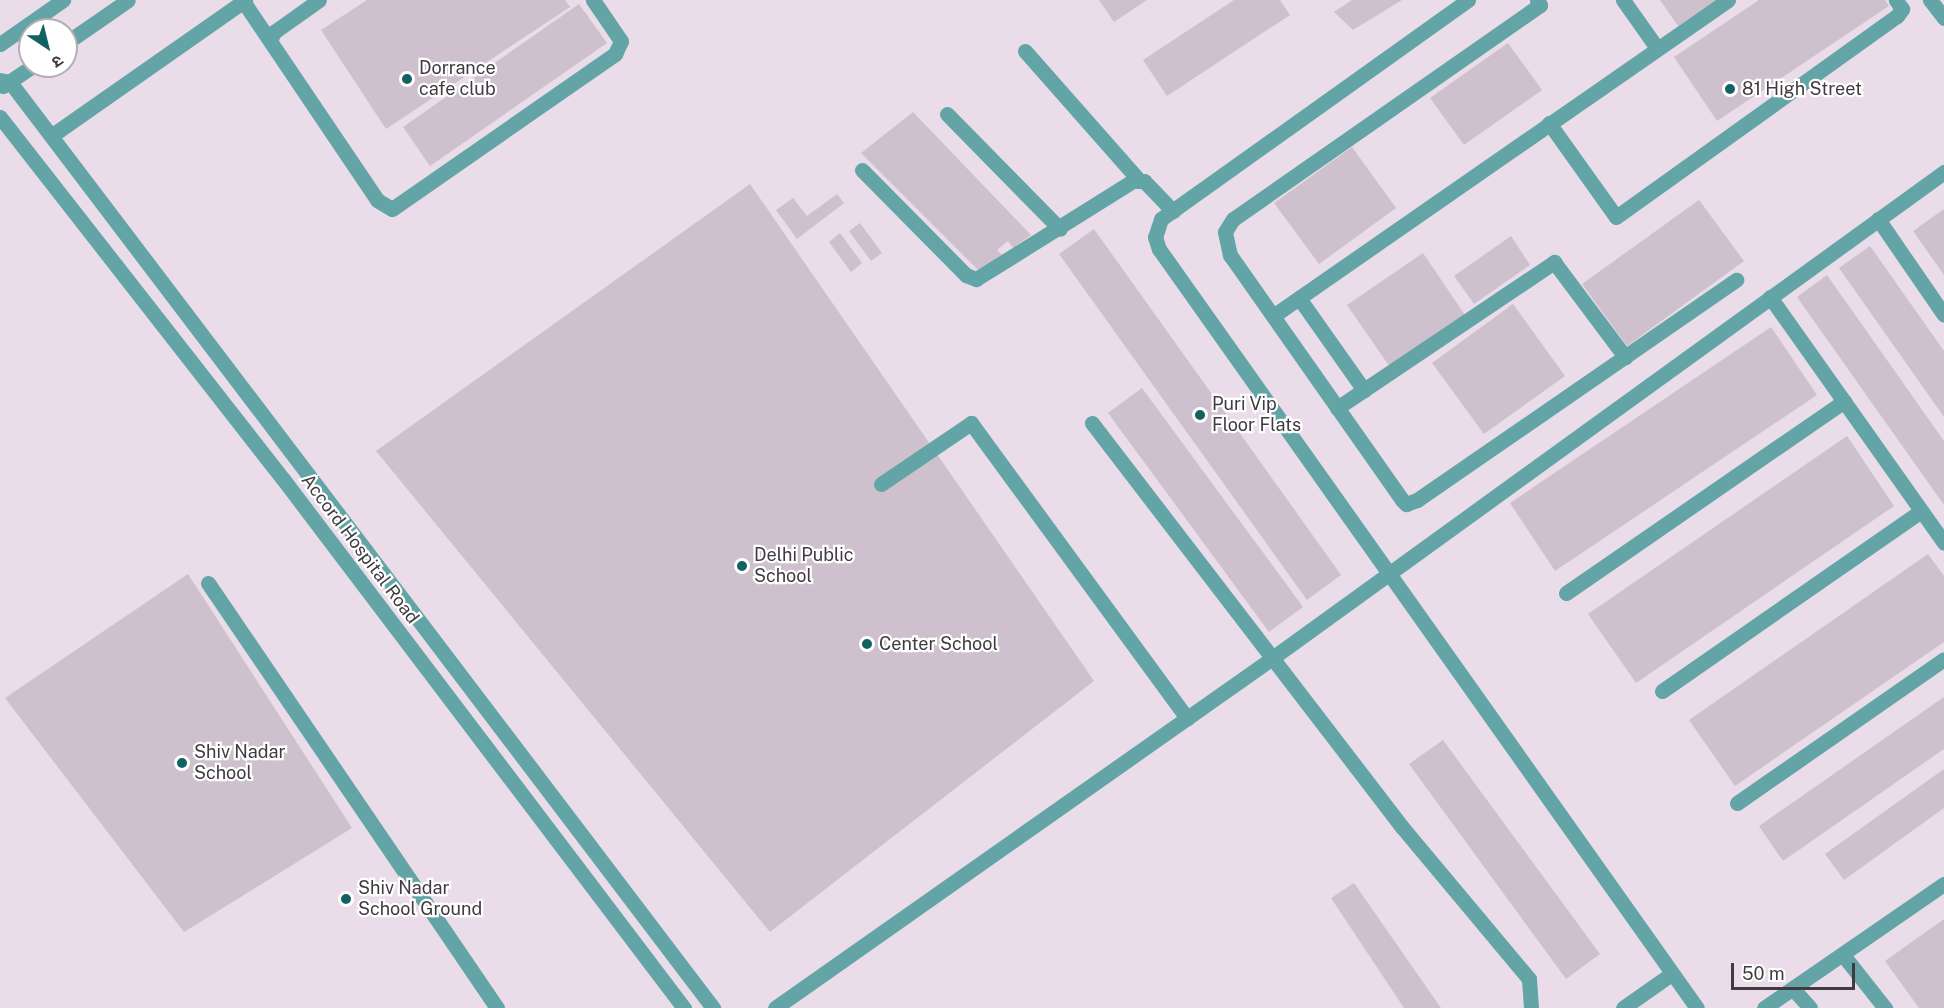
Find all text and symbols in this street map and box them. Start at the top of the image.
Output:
north arrow [18,18,78,78]
text: उ [48,51,67,72]
place label: Dorrance cafe club [419,58,496,100]
marker: Dorrance cafe club [400,72,414,86]
place label: 81 High Street [1742,78,1862,100]
marker: 81 High Street [1723,82,1737,96]
place label: Puri Vip Floor Flats [1212,394,1301,436]
marker: Puri Vip Floor Flats [1193,408,1207,422]
street label: Accord Hospital Road [297,470,423,628]
place label: Delhi Public School [754,545,854,588]
marker: Delhi Public School [735,559,749,573]
place label: Center School [879,633,998,655]
marker: Center School [860,637,874,651]
place label: Shiv Nadar School [194,742,286,784]
marker: Shiv Nadar School [175,756,189,770]
place label: Shiv Nadar School Ground [358,878,482,920]
marker: Shiv Nadar School Ground [339,892,353,906]
scale bar [1734,951,1858,989]
text: 50 m [1742,963,1785,984]

